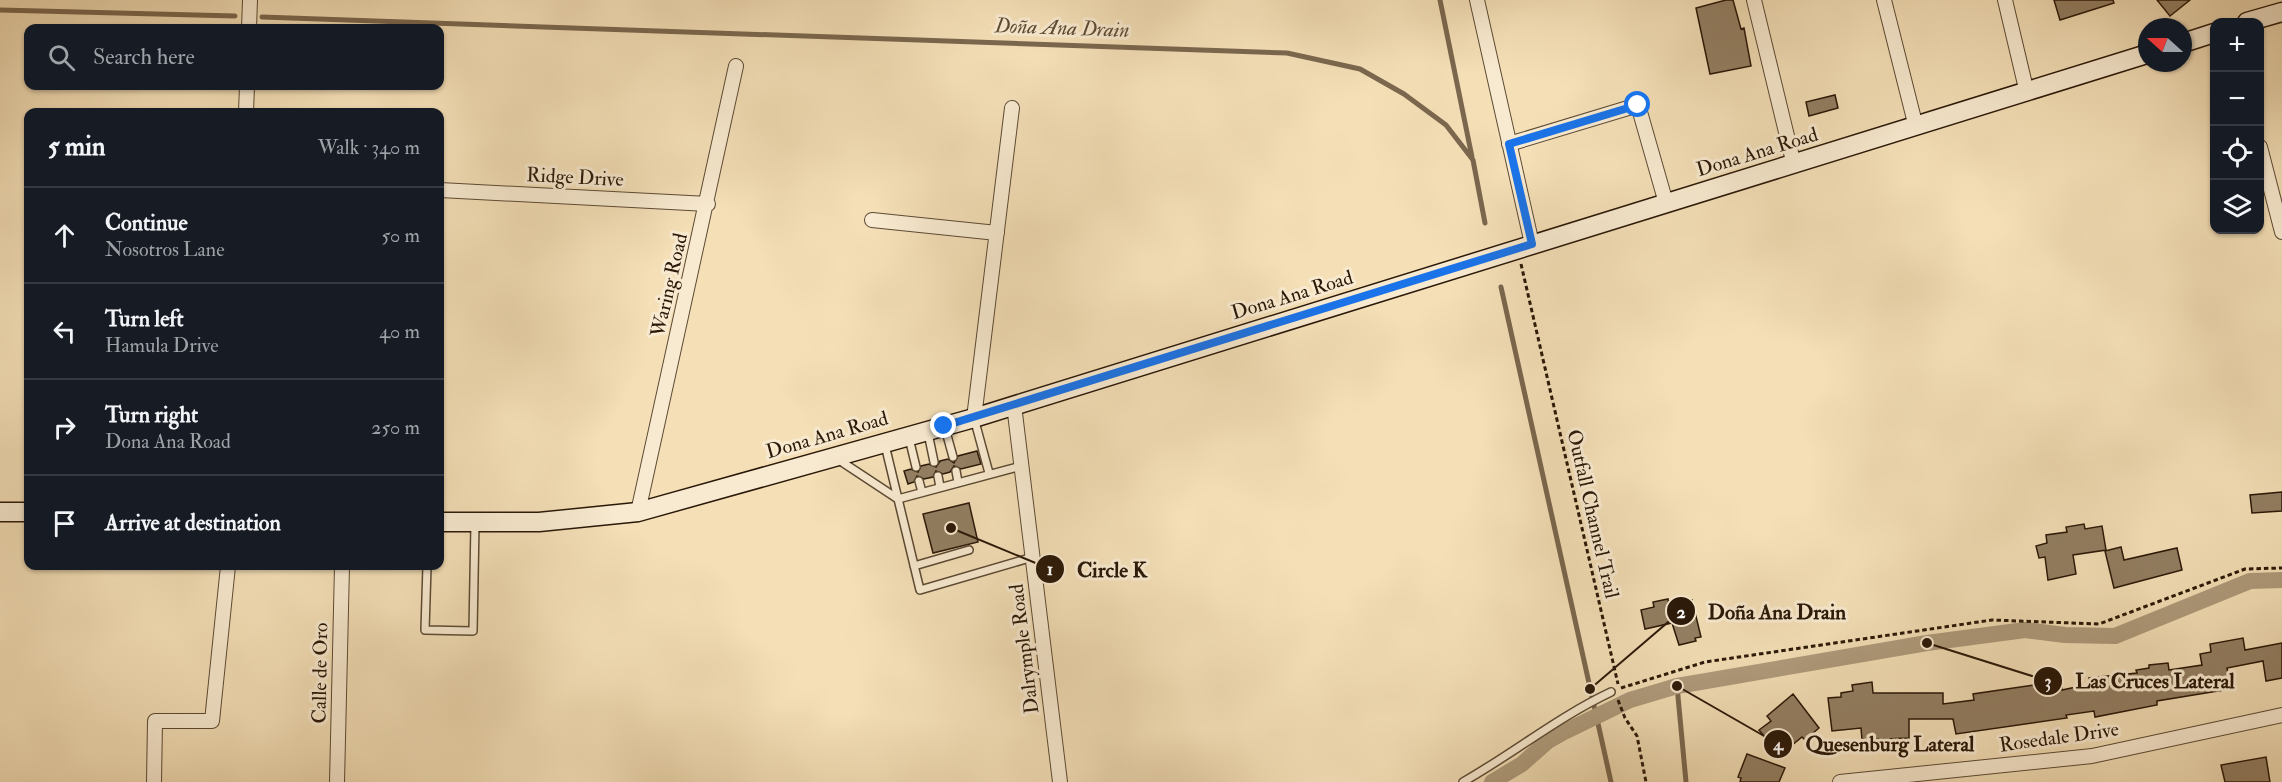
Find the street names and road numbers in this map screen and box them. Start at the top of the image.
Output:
street label: Dona Ana Road [1693,122,1821,182]
street label: Ridge Drive [526,162,624,192]
street label: Waring Road [645,231,693,340]
street label: Dona Ana Road [1228,265,1356,325]
street label: Dona Ana Road [763,406,891,464]
street label: Outfall Channel Trail [1561,427,1625,601]
street label: Dalrymple Road [1004,582,1045,715]
street label: Calle de Oro [307,622,333,724]
street label: Rosedale Drive [1998,716,2120,758]

